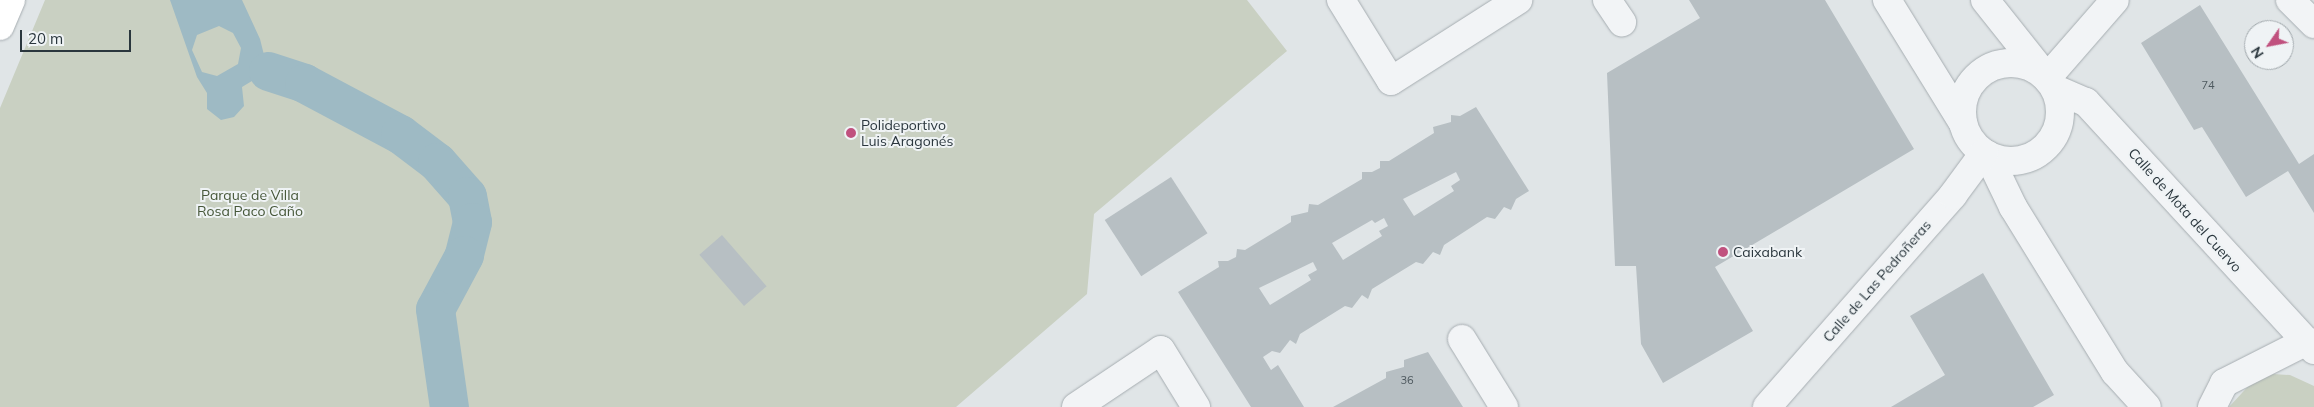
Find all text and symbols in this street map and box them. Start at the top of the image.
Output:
scale bar [22,20,134,52]
north arrow [2244,20,2294,70]
text: 20 m [28,29,63,48]
text: N [2247,43,2268,62]
house number: 74 [2201,78,2215,92]
place label: Polideportivo Luis Aragonés [861,117,953,150]
marker: Polideportivo Luis Aragonés [845,127,857,139]
street label: Calle de Mota del Cuervo [2125,144,2245,276]
park label: Parque de Villa Rosa Paco Caño [197,187,303,220]
street label: Calle de Las Pedroñeras [1820,217,1934,345]
place label: Caixabank [1733,244,1802,260]
marker: Caixabank [1717,246,1729,258]
house number: 36 [1400,373,1414,387]

